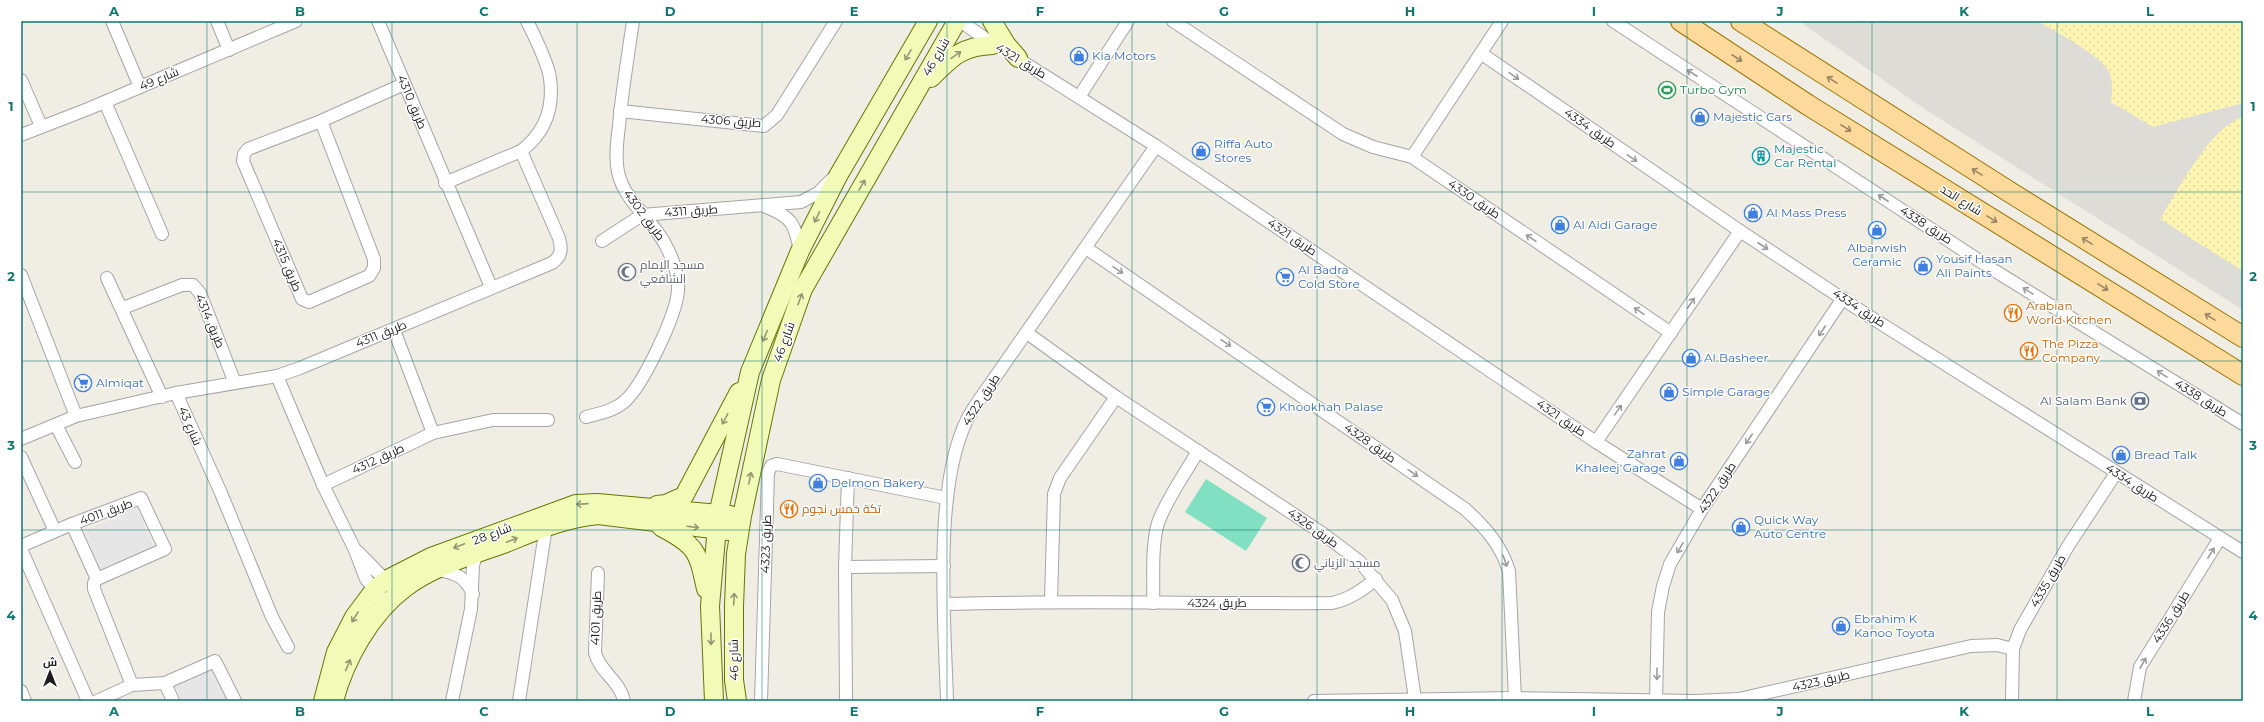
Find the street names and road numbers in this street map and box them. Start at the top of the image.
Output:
street label: شارع 46 [919,35,953,79]
street label: طريق 4321 [993,40,1049,82]
street label: شارع 49 [137,63,181,94]
street label: طريق 4310 [394,72,431,131]
street label: طريق 4334 [1562,104,1619,151]
street label: طريق 4306 [700,111,762,130]
street label: طريق 4330 [1445,176,1503,222]
street label: شارع الحد [1937,181,1985,219]
street label: طريق 4302 [620,186,668,243]
street label: طريق 4311 [664,201,718,220]
street label: طريق 4338 [1897,202,1955,247]
street label: طريق 4321 [1265,215,1320,259]
street label: طريق 4315 [270,236,305,294]
street label: طريق 4334 [1830,285,1888,330]
street label: طريق 4314 [192,291,229,350]
street label: طريق 4311 [353,316,409,351]
street label: شارع 46 [769,320,799,364]
street label: طريق 4322 [958,371,1003,428]
street label: طريق 4338 [2172,375,2231,420]
street label: طريق 4321 [1534,396,1589,440]
street label: شارع 43 [175,404,205,448]
street label: طريق 4328 [1342,419,1399,466]
street label: طريق 4312 [349,440,407,477]
street label: طريق 4322 [1694,459,1739,516]
street label: طريق 4334 [2103,460,2161,505]
street label: طريق 4011 [77,495,134,528]
street label: طريق 4326 [1285,504,1342,551]
street label: طريق 4323 [757,514,774,574]
street label: شارع 28 [470,519,514,549]
street label: طريق 4335 [2026,552,2069,610]
street label: طريق 4336 [2149,588,2193,646]
street label: طريق 4101 [587,590,604,646]
street label: طريق 4324 [1187,595,1247,610]
street label: شارع 46 [726,639,742,681]
street label: طريق 4323 [1791,667,1851,694]

